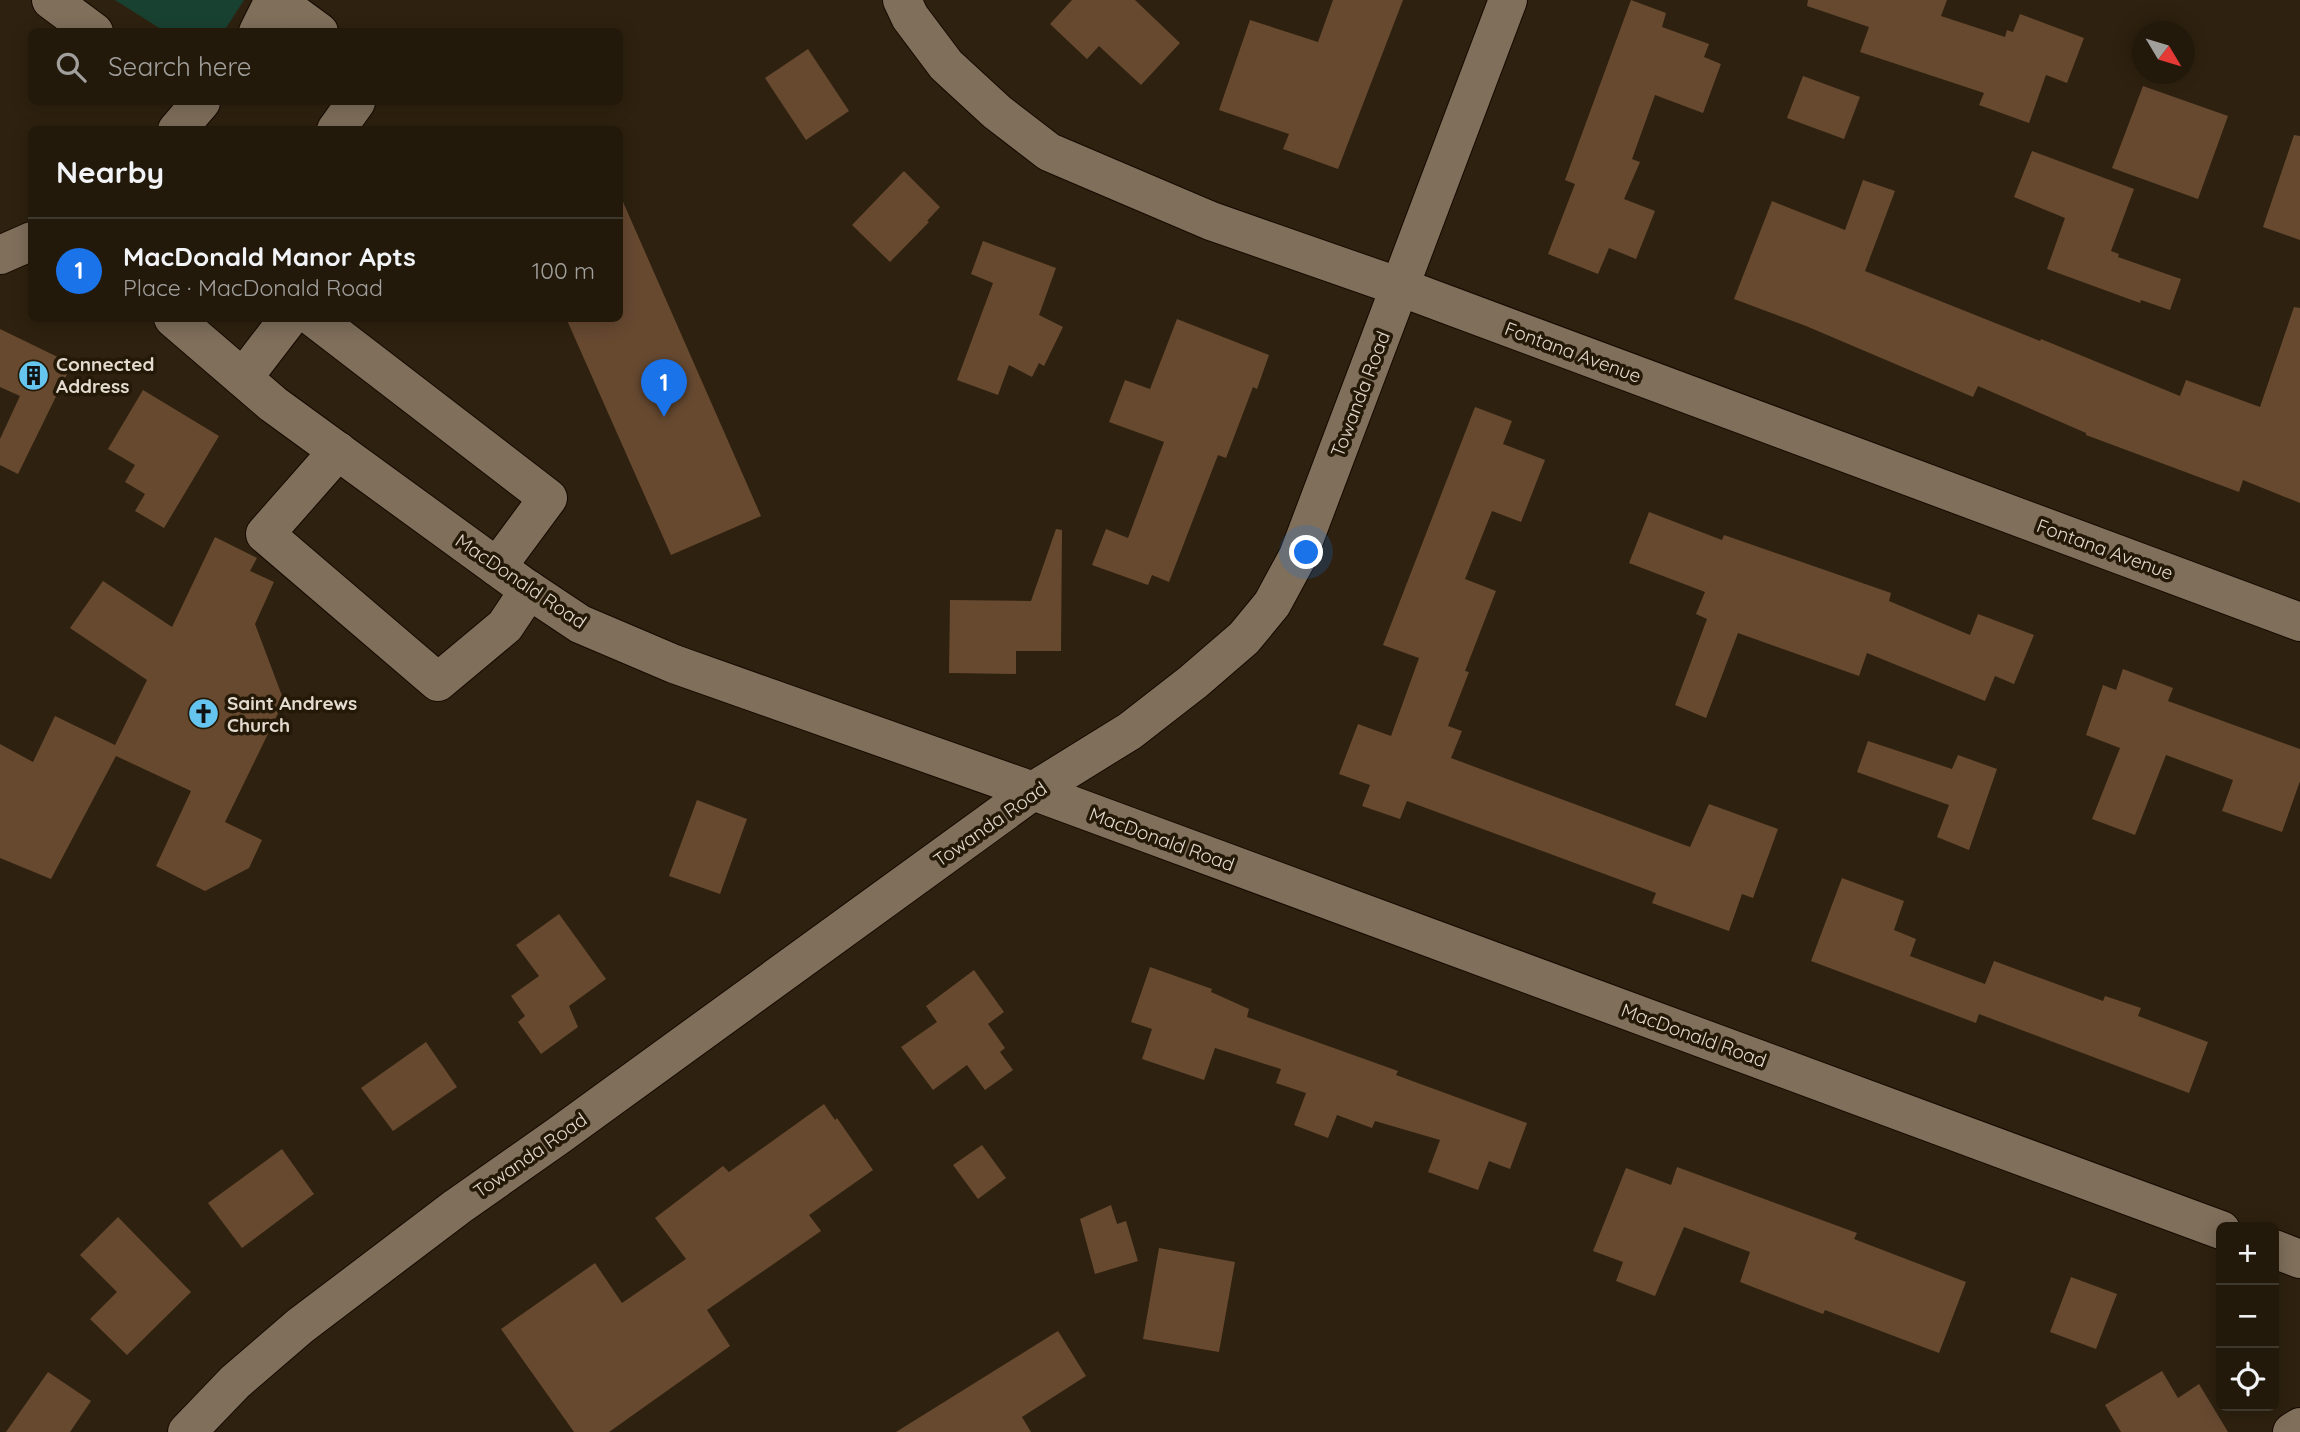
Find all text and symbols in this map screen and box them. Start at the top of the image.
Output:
north arrow [2132,21,2195,84]
search box [28,28,623,105]
icon: search [52,48,90,86]
text: Search here [108,50,252,83]
text: Nearby [56,153,164,191]
text: MacDonald Manor Apts [123,240,416,273]
text: 1 [75,256,83,285]
text: 100 m [532,256,595,285]
text: Place · MacDonald Road [123,273,383,302]
street label: Fontana Avenue [1501,316,1645,388]
street label: Towanda Road [1325,328,1395,460]
place label: Connected Address [56,352,154,398]
building icon: Connected Address [16,358,50,392]
pin: 1 [641,359,687,417]
street label: Fontana Avenue [2033,513,2177,585]
street label: MacDonald Road [451,528,591,634]
your location [1289,535,1323,569]
place label: Saint Andrews Church [227,691,357,737]
church icon: Saint Andrews Church [187,697,221,731]
street label: Towanda Road [929,776,1051,872]
street label: MacDonald Road [1086,802,1238,876]
street label: MacDonald Road [1618,998,1770,1072]
street label: Towanda Road [469,1107,591,1203]
map controls [2216,1222,2279,1411]
button: + [2216,1222,2279,1285]
button: − [2216,1285,2279,1348]
button: locate [2216,1348,2279,1411]

